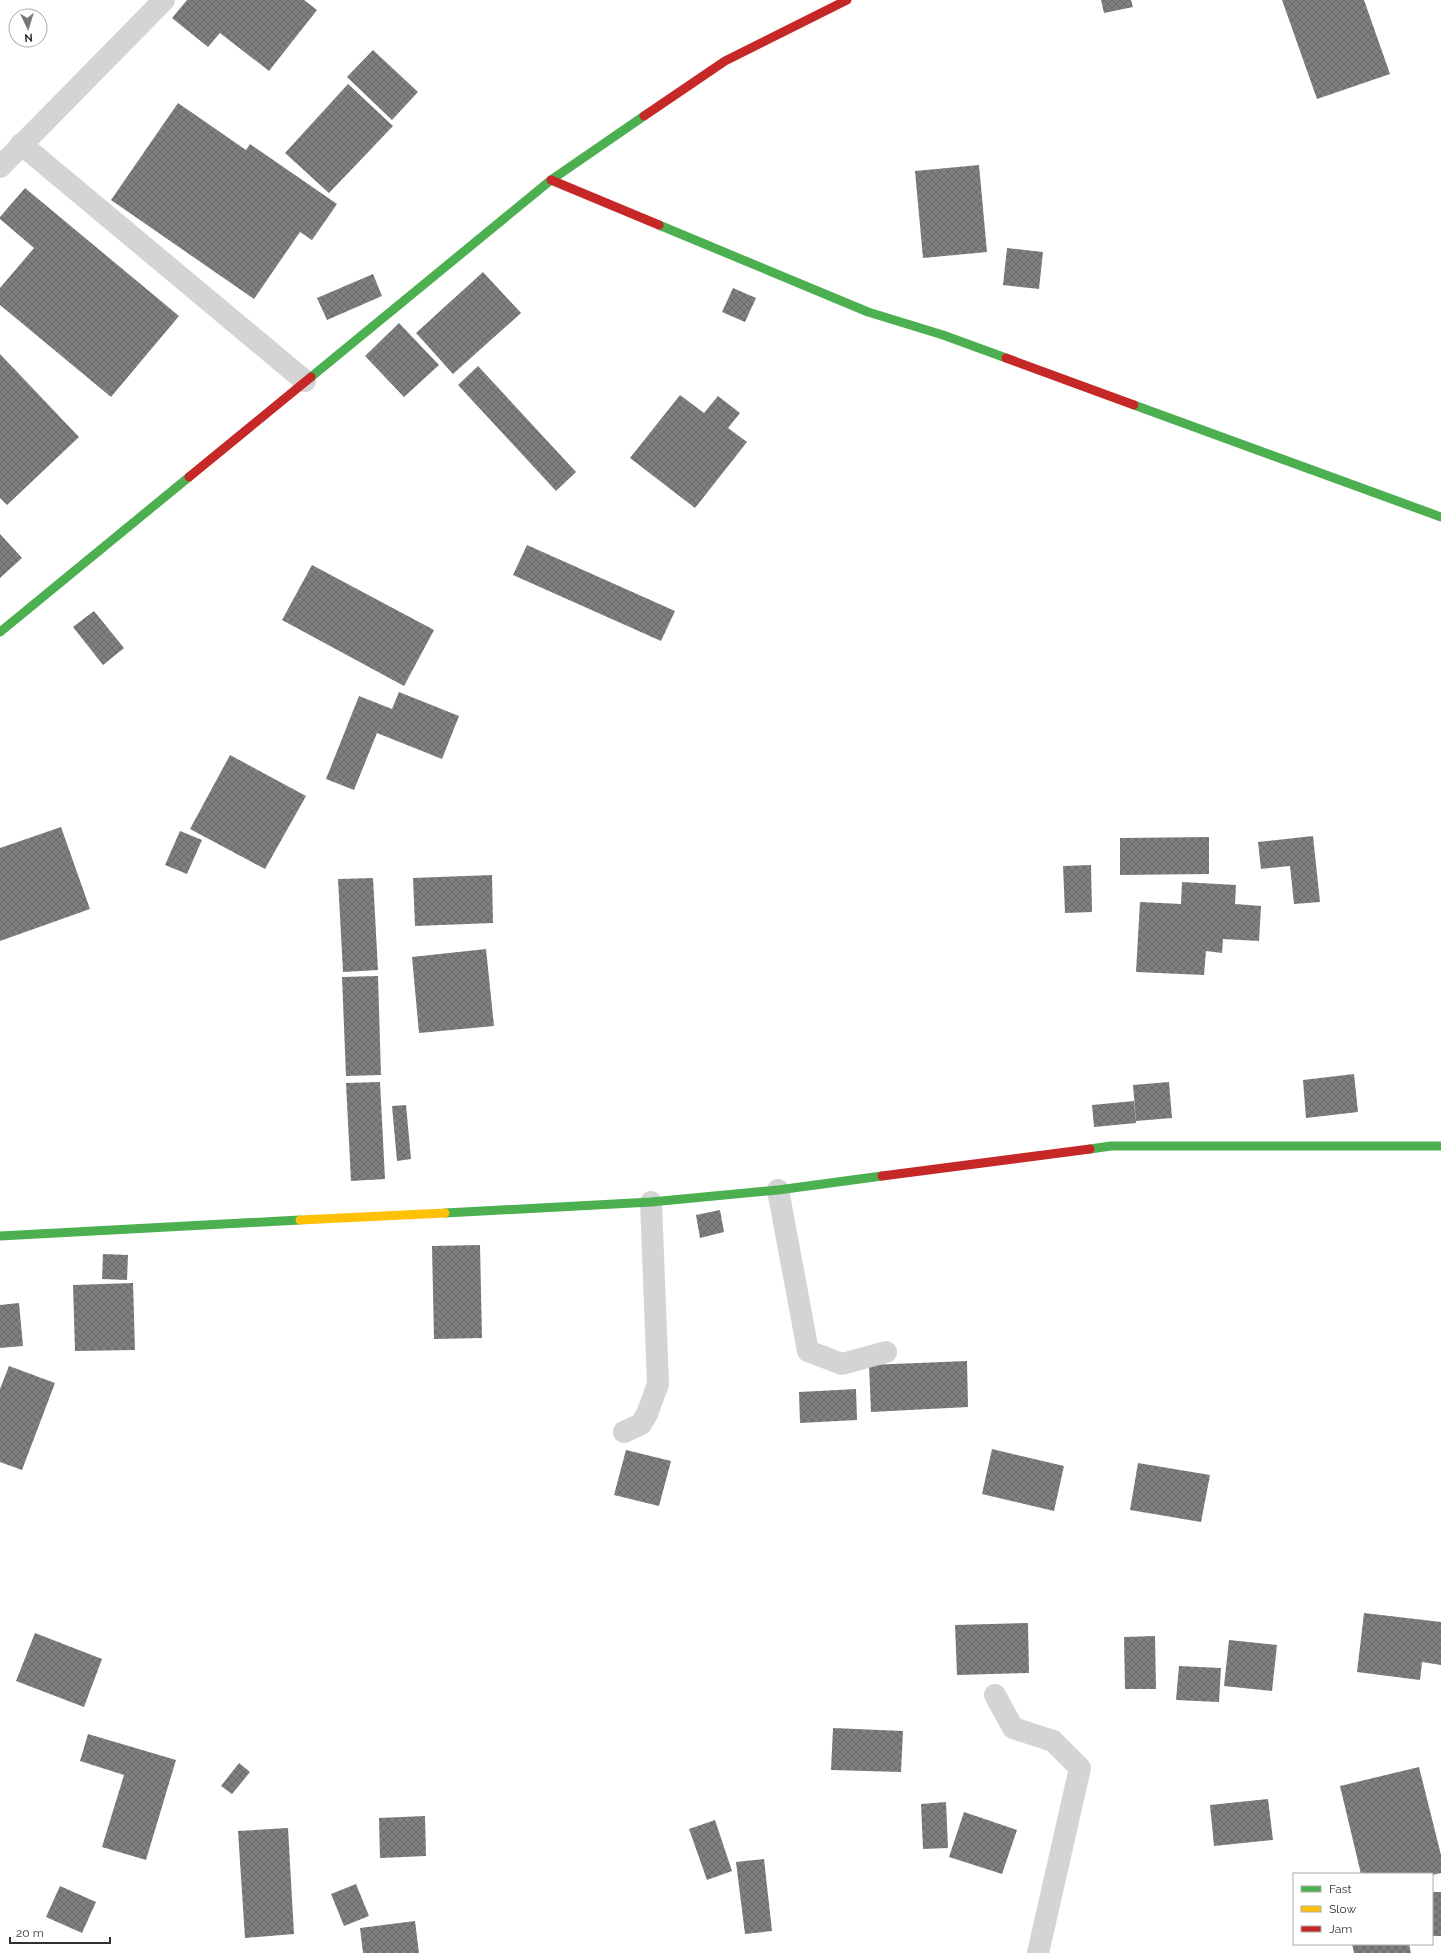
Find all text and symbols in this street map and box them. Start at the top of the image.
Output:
north arrow [8,8,48,48]
text: N [24,31,33,44]
legend [1293,1873,1433,1945]
text: Fast [1329,1882,1352,1896]
text: Slow [1329,1902,1356,1916]
scale bar [10,1919,110,1945]
text: Jam [1329,1922,1352,1936]
text: 20 m [16,1926,44,1940]

